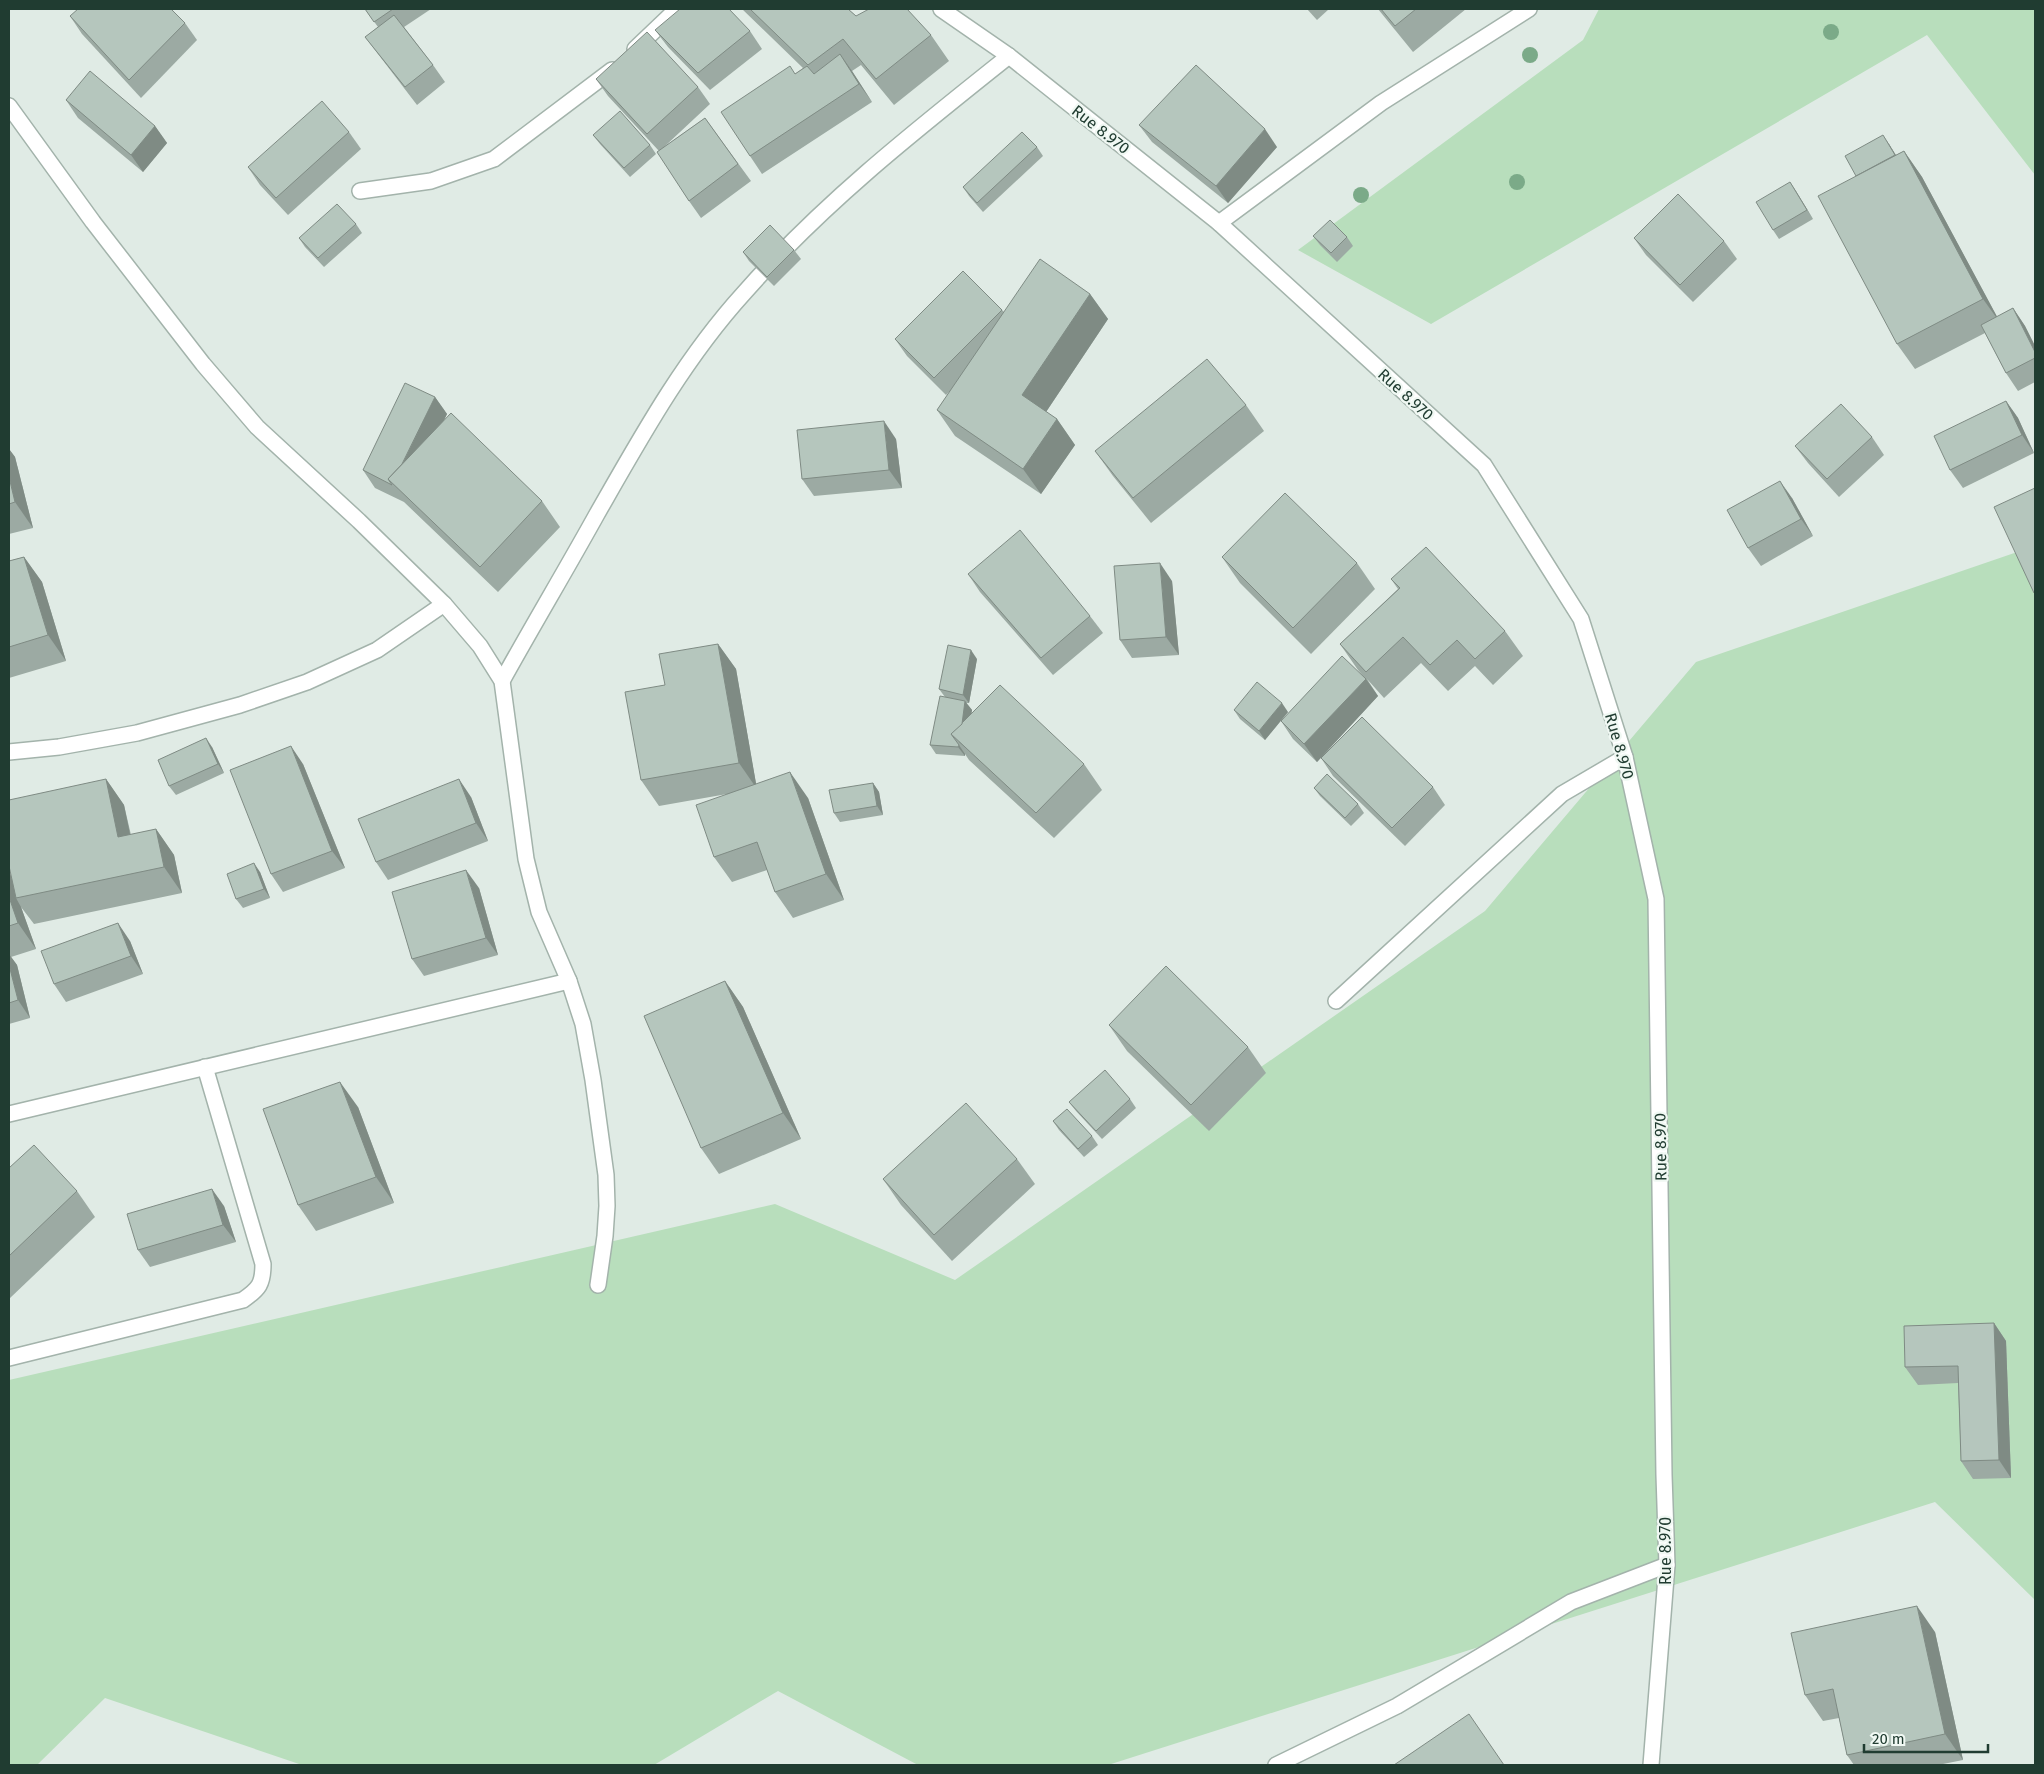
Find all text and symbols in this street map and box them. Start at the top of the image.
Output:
street label: Rue 8.970 [1068,101,1133,158]
street label: Rue 8.970 [1374,364,1437,424]
street label: Rue 8.970 [1601,711,1638,782]
street label: Rue 8.970 [1650,1113,1671,1181]
street label: Rue 8.970 [1656,1517,1675,1585]
scale bar [1864,1722,1988,1754]
text: 20 m [1872,1730,1905,1748]

